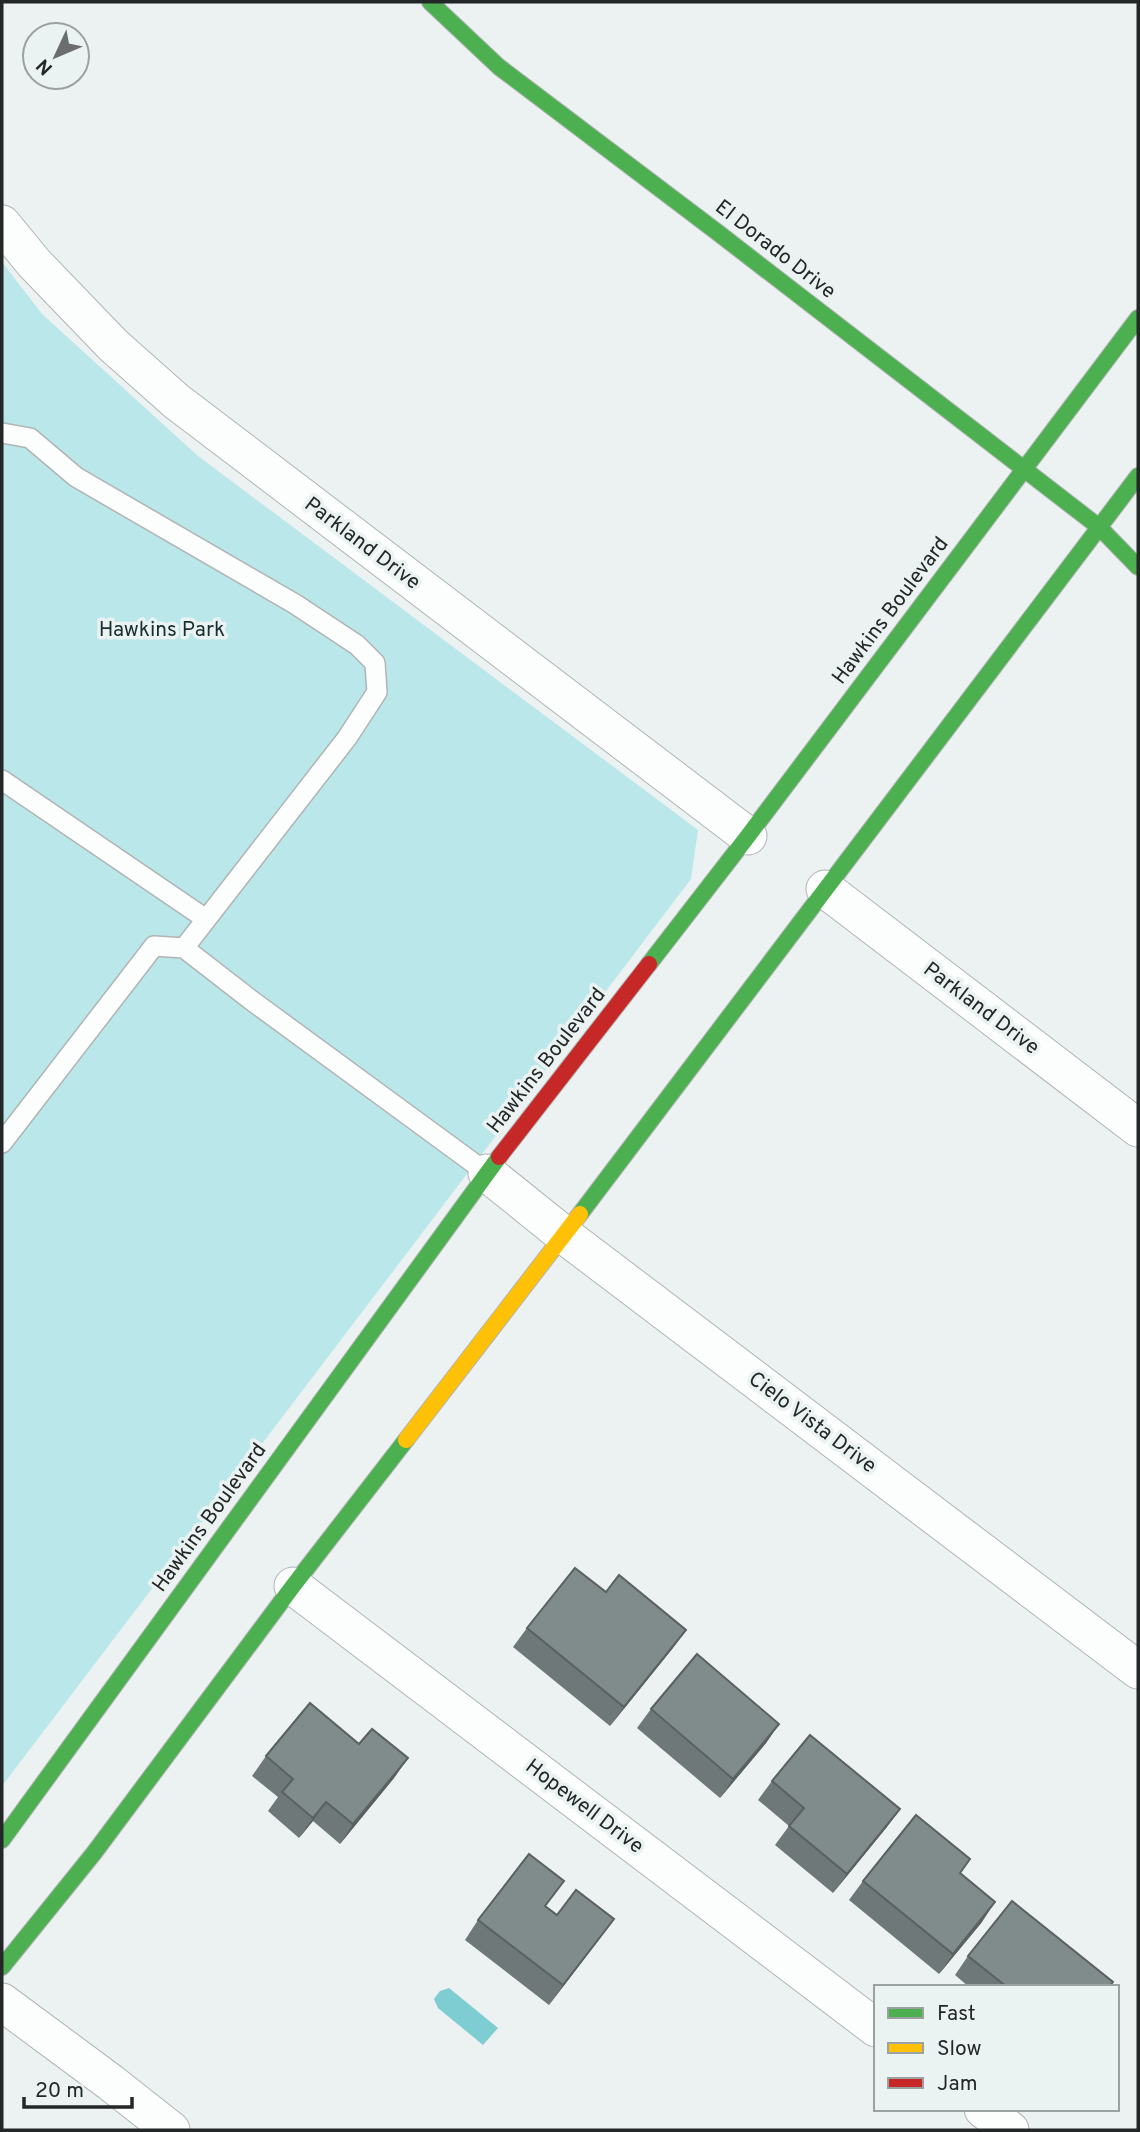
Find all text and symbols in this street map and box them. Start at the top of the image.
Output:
north arrow [21,21,91,91]
text: N [32,53,59,80]
street label: El Dorado Drive [709,194,841,306]
street label: Parkland Drive [298,491,426,597]
street label: Hawkins Boulevard [827,532,955,690]
park label: Hawkins Park [99,617,225,644]
street label: Parkland Drive [917,956,1045,1062]
street label: Hawkins Boulevard [482,983,612,1139]
street label: Cielo Vista Drive [743,1366,881,1480]
street label: Hawkins Boulevard [147,1438,273,1598]
street label: Hopewell Drive [519,1754,649,1860]
legend [874,1985,1119,2111]
text: Fast [937,2001,976,2028]
text: Slow [937,2036,982,2063]
scale bar [24,2066,133,2110]
text: Jam [937,2071,978,2098]
text: 20 m [35,2078,84,2105]

